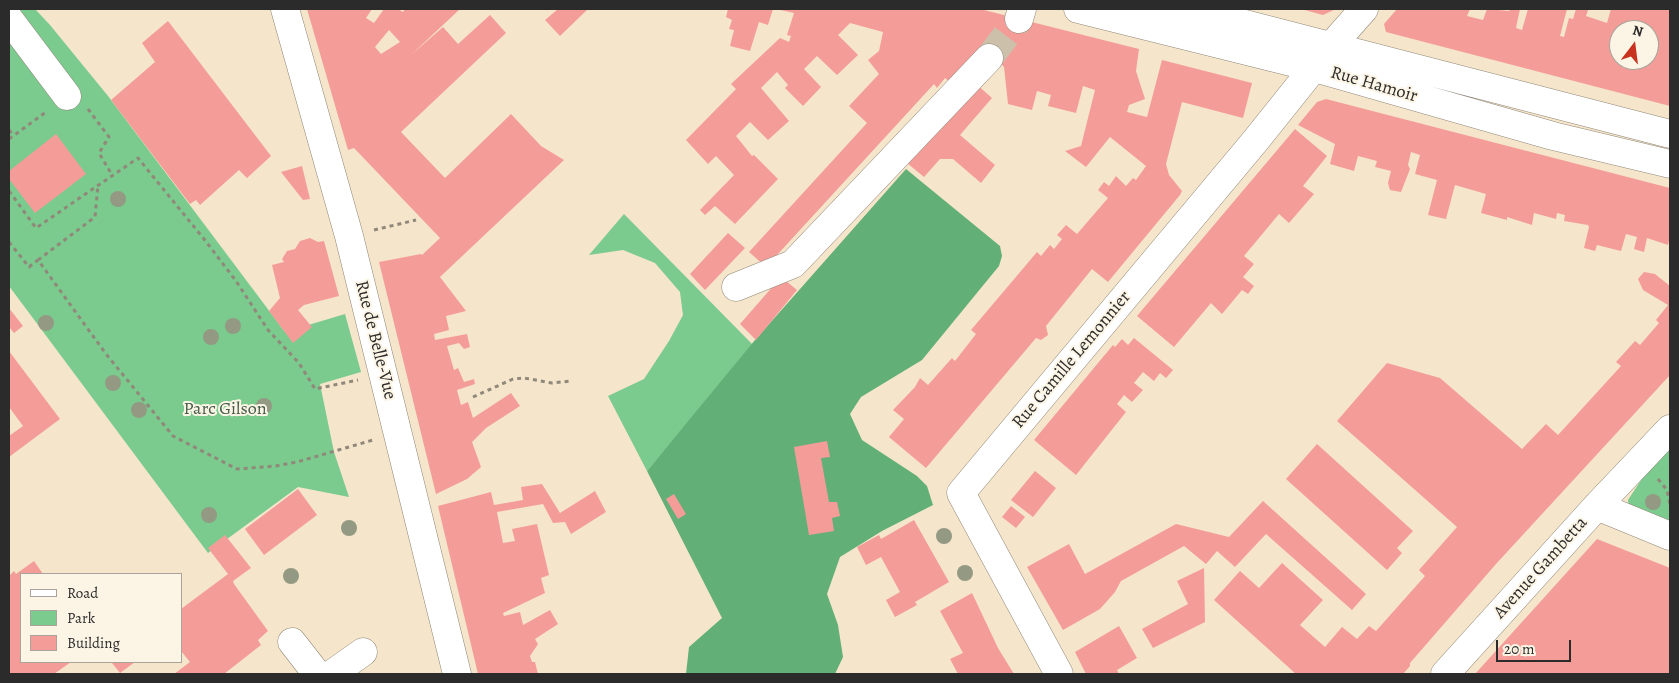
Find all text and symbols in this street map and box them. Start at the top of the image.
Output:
north arrow [1609,20,1659,70]
text: N [1630,20,1645,41]
street label: Rue Hamoir [1328,62,1420,108]
street label: Rue de Belle-Vue [350,278,400,402]
street label: Rue Camille Lemonnier [1008,287,1136,433]
park label: Parc Gilson [183,399,267,421]
street label: Avenue Gambetta [1490,513,1592,623]
legend [20,573,182,663]
text: Road [67,583,98,603]
text: Park [67,608,95,628]
scale bar [1499,630,1574,662]
text: Building [67,633,120,653]
text: 20 m [1504,639,1535,659]

